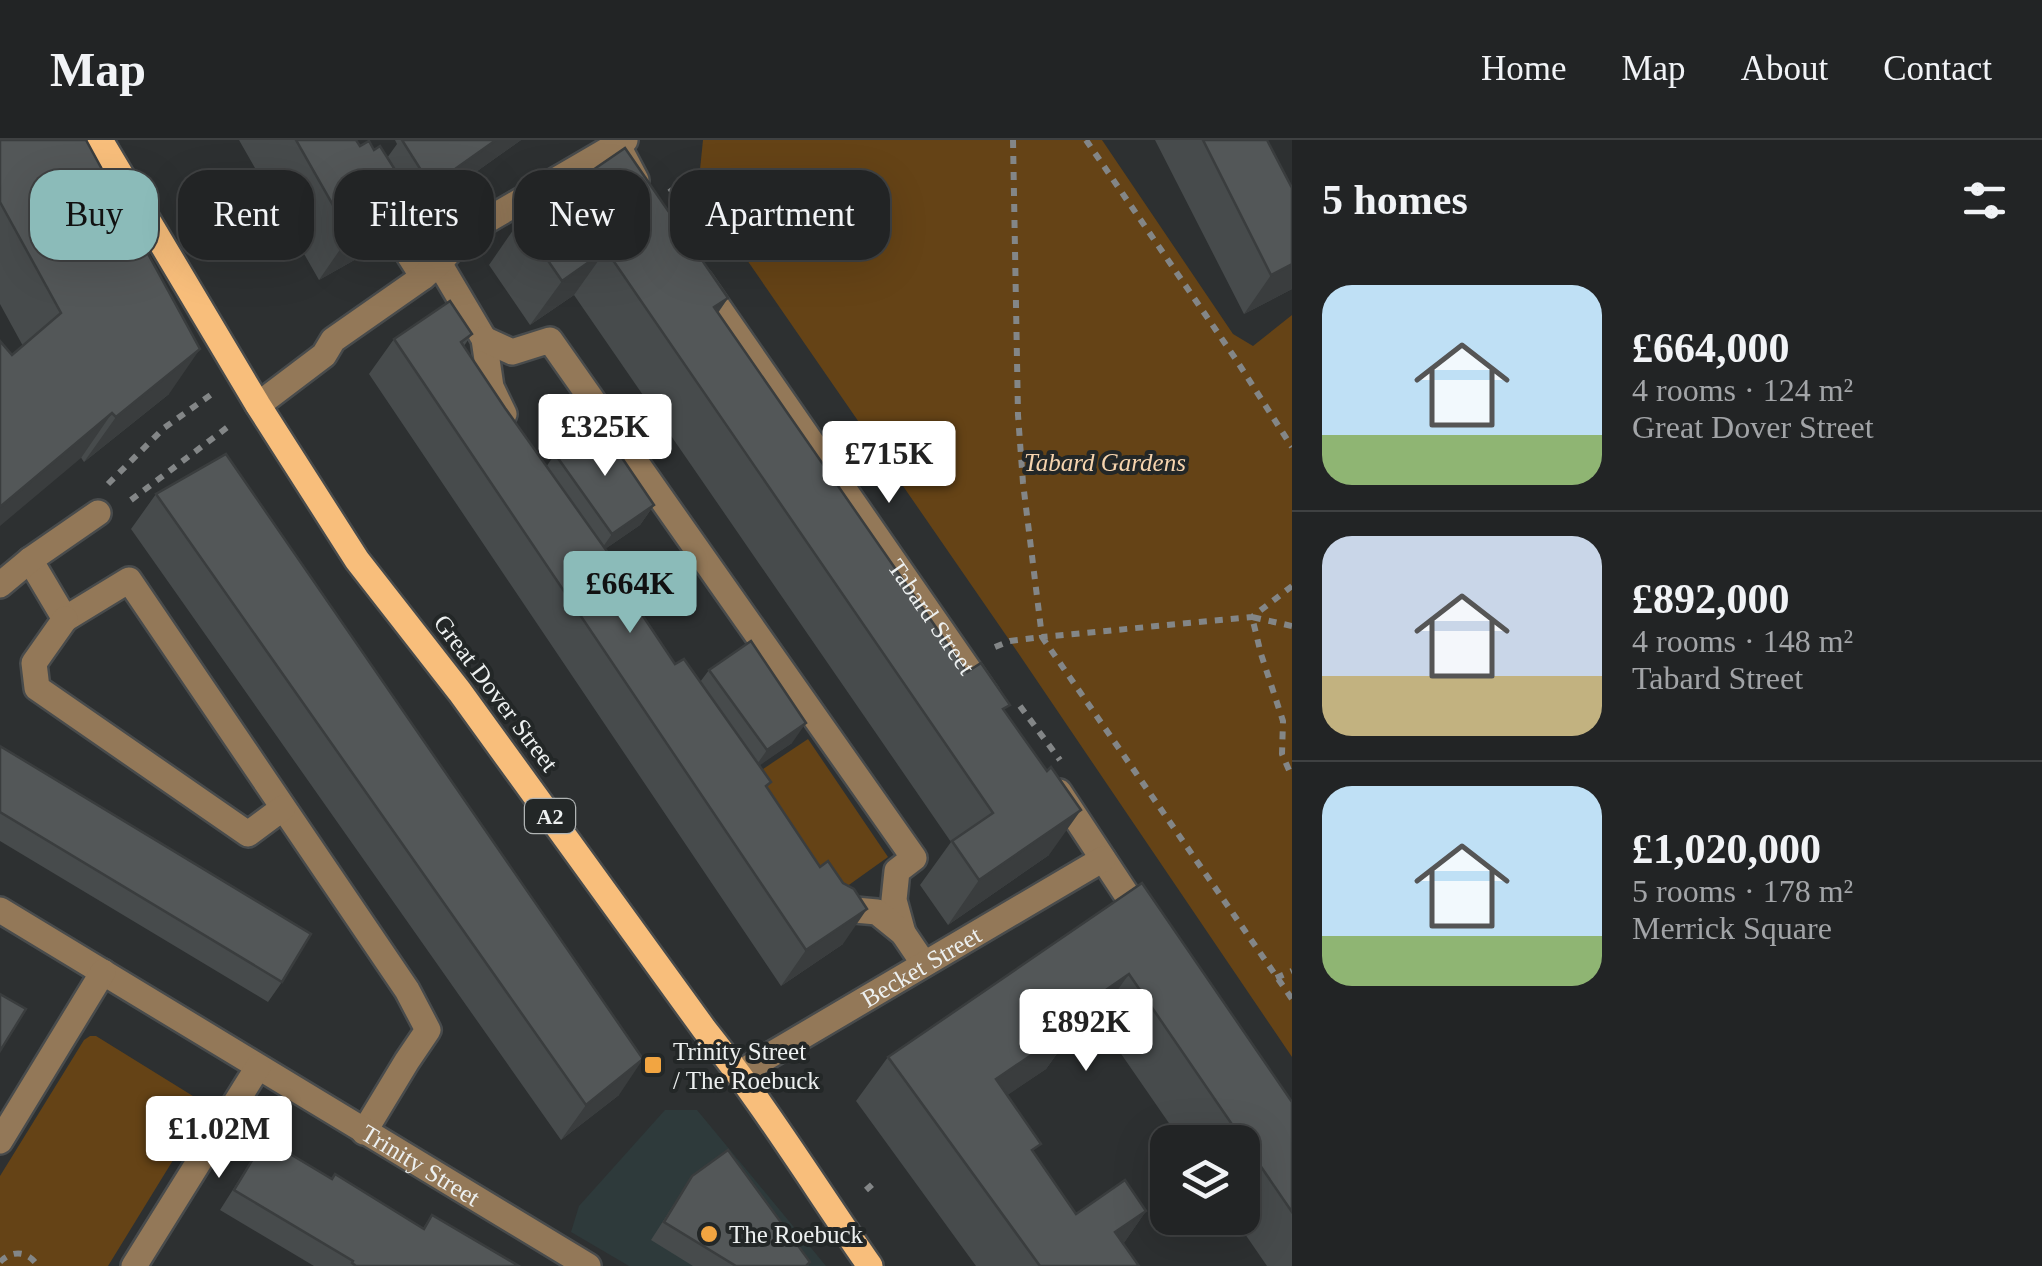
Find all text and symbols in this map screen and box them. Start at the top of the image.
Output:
text: Map [50,43,146,96]
text: Home [1481,49,1566,88]
text: Map [1621,49,1686,88]
text: About [1741,49,1828,88]
text: Contact [1883,49,1992,88]
chip: Buy [30,170,158,260]
chip: Rent [178,170,314,260]
chip: Filters [334,170,494,260]
chip: New [514,170,650,260]
chip: Apartment [670,170,890,260]
icon: filters [1957,173,2012,228]
text: 5 homes [1322,177,1468,223]
icon: home [1402,325,1522,445]
text: £664,000 [1632,325,1790,371]
text: 4 rooms · 124 m² [1632,372,1853,408]
pin: £325K [535,394,675,479]
text: £325K [561,408,649,444]
text: Great Dover Street [1632,409,1874,445]
pin: £715K [819,421,959,506]
text: £715K [845,435,933,471]
park label: Tabard Gardens [1024,449,1186,476]
pin: £664K [560,551,700,636]
street label: Tabard Street [883,554,981,679]
text: £664K [586,565,674,601]
icon: home [1402,576,1522,696]
text: £892,000 [1632,576,1790,622]
street label: Great Dover Street [428,609,564,777]
text: 4 rooms · 148 m² [1632,623,1853,659]
text: Tabard Street [1632,660,1803,696]
road number: A2 [525,799,575,833]
icon: home [1402,826,1522,946]
text: £1,020,000 [1632,826,1821,872]
text: 5 rooms · 178 m² [1632,873,1853,909]
text: Merrick Square [1632,910,1832,946]
street label: Becket Street [856,921,986,1012]
pin: £892K [1016,989,1156,1074]
text: £892K [1042,1003,1130,1039]
place label: Trinity Street / The Roebuck [673,1038,820,1094]
marker: Trinity Street / The Roebuck [642,1054,664,1076]
pin: £1.02M [138,1096,300,1181]
text: £1.02M [168,1110,270,1146]
street label: Trinity Street [357,1119,485,1211]
map controls [1150,1125,1260,1235]
button: layers [1150,1125,1260,1235]
place label: The Roebuck [729,1221,863,1248]
marker: The Roebuck [698,1223,720,1245]

